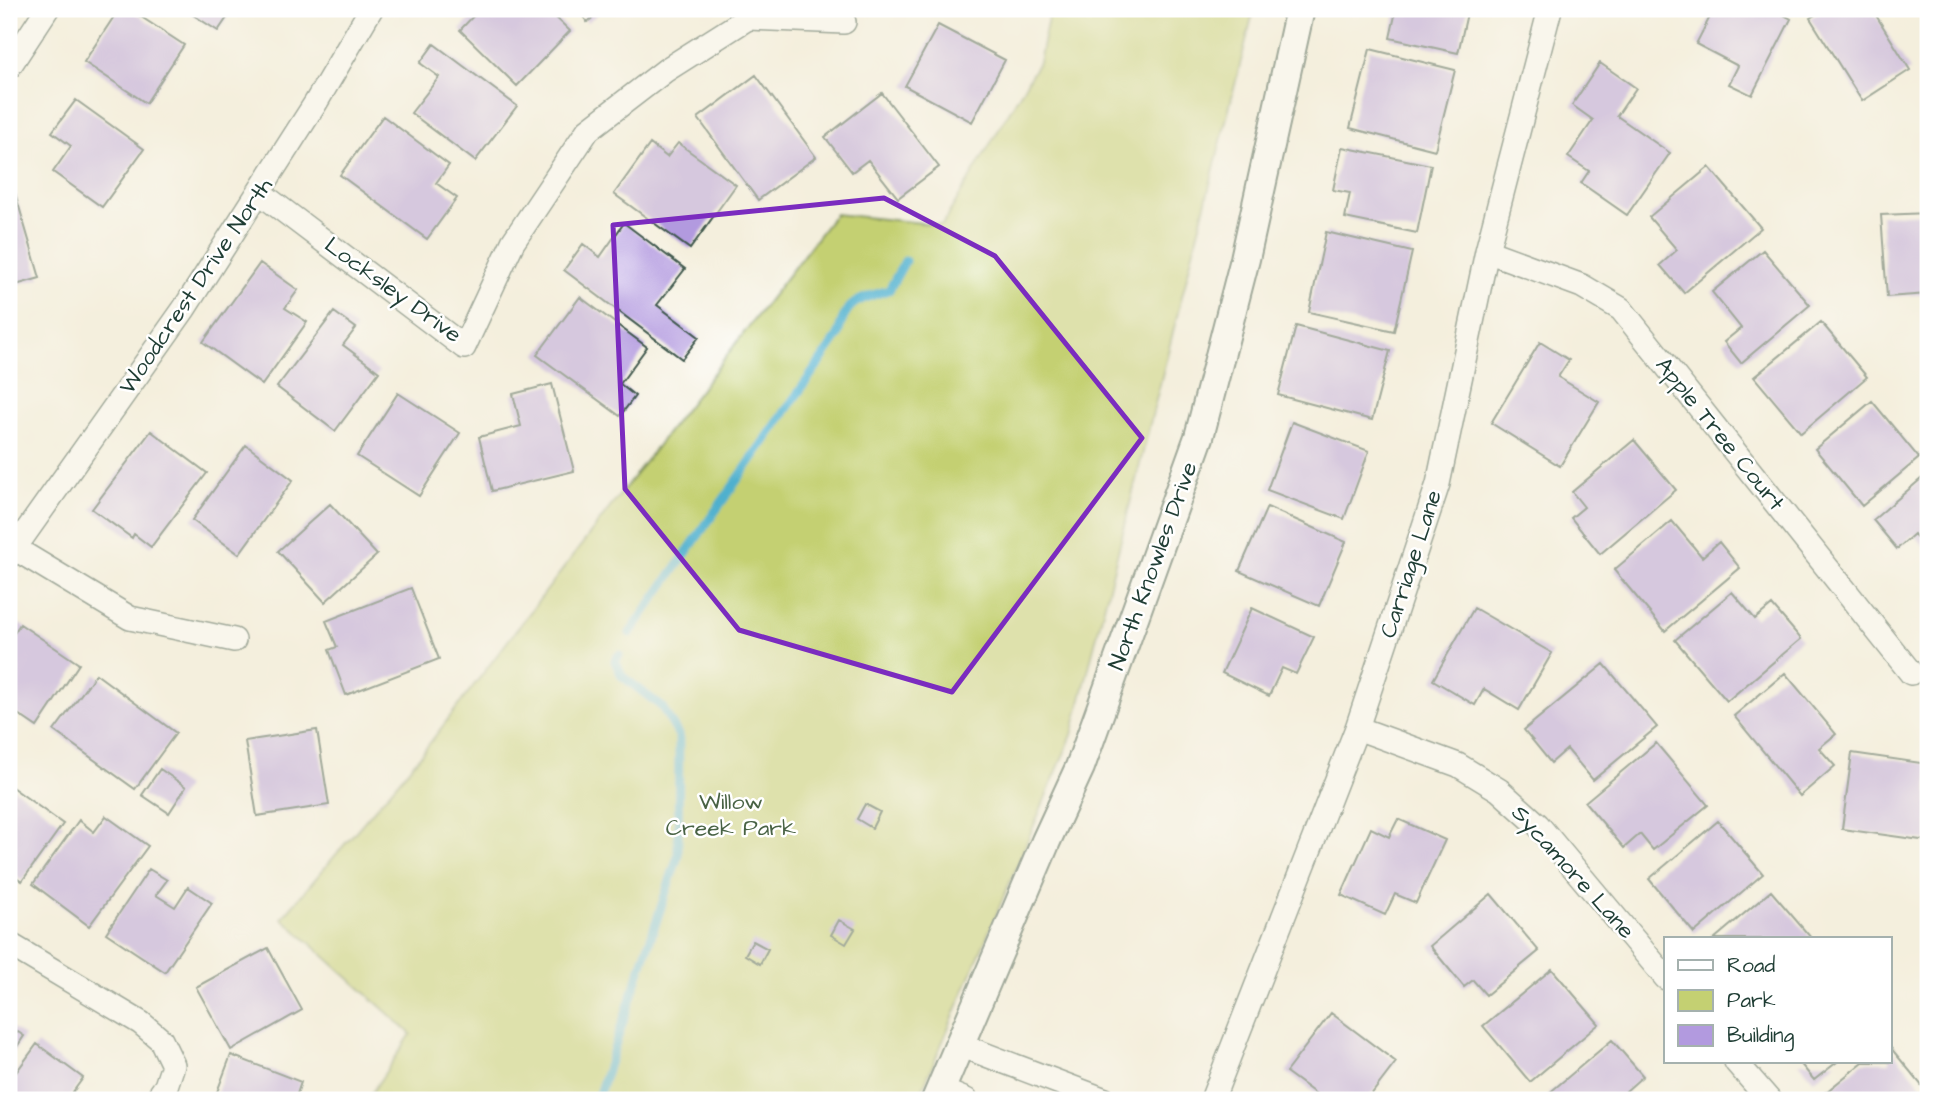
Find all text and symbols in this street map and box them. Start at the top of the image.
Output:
street label: Woodcrest Drive North [112,171,281,400]
street label: Locksley Drive [317,229,468,351]
street label: Apple Tree Court [1648,350,1793,518]
street label: North Knowles Drive [1100,458,1206,674]
street label: Carriage Lane [1372,486,1451,642]
park label: Willow Creek Park [666,786,796,844]
street label: Sycamore Lane [1503,798,1642,947]
legend [1664,937,1892,1064]
text: Road [1727,951,1775,980]
text: Park [1727,986,1776,1015]
text: Building [1727,1021,1795,1052]

